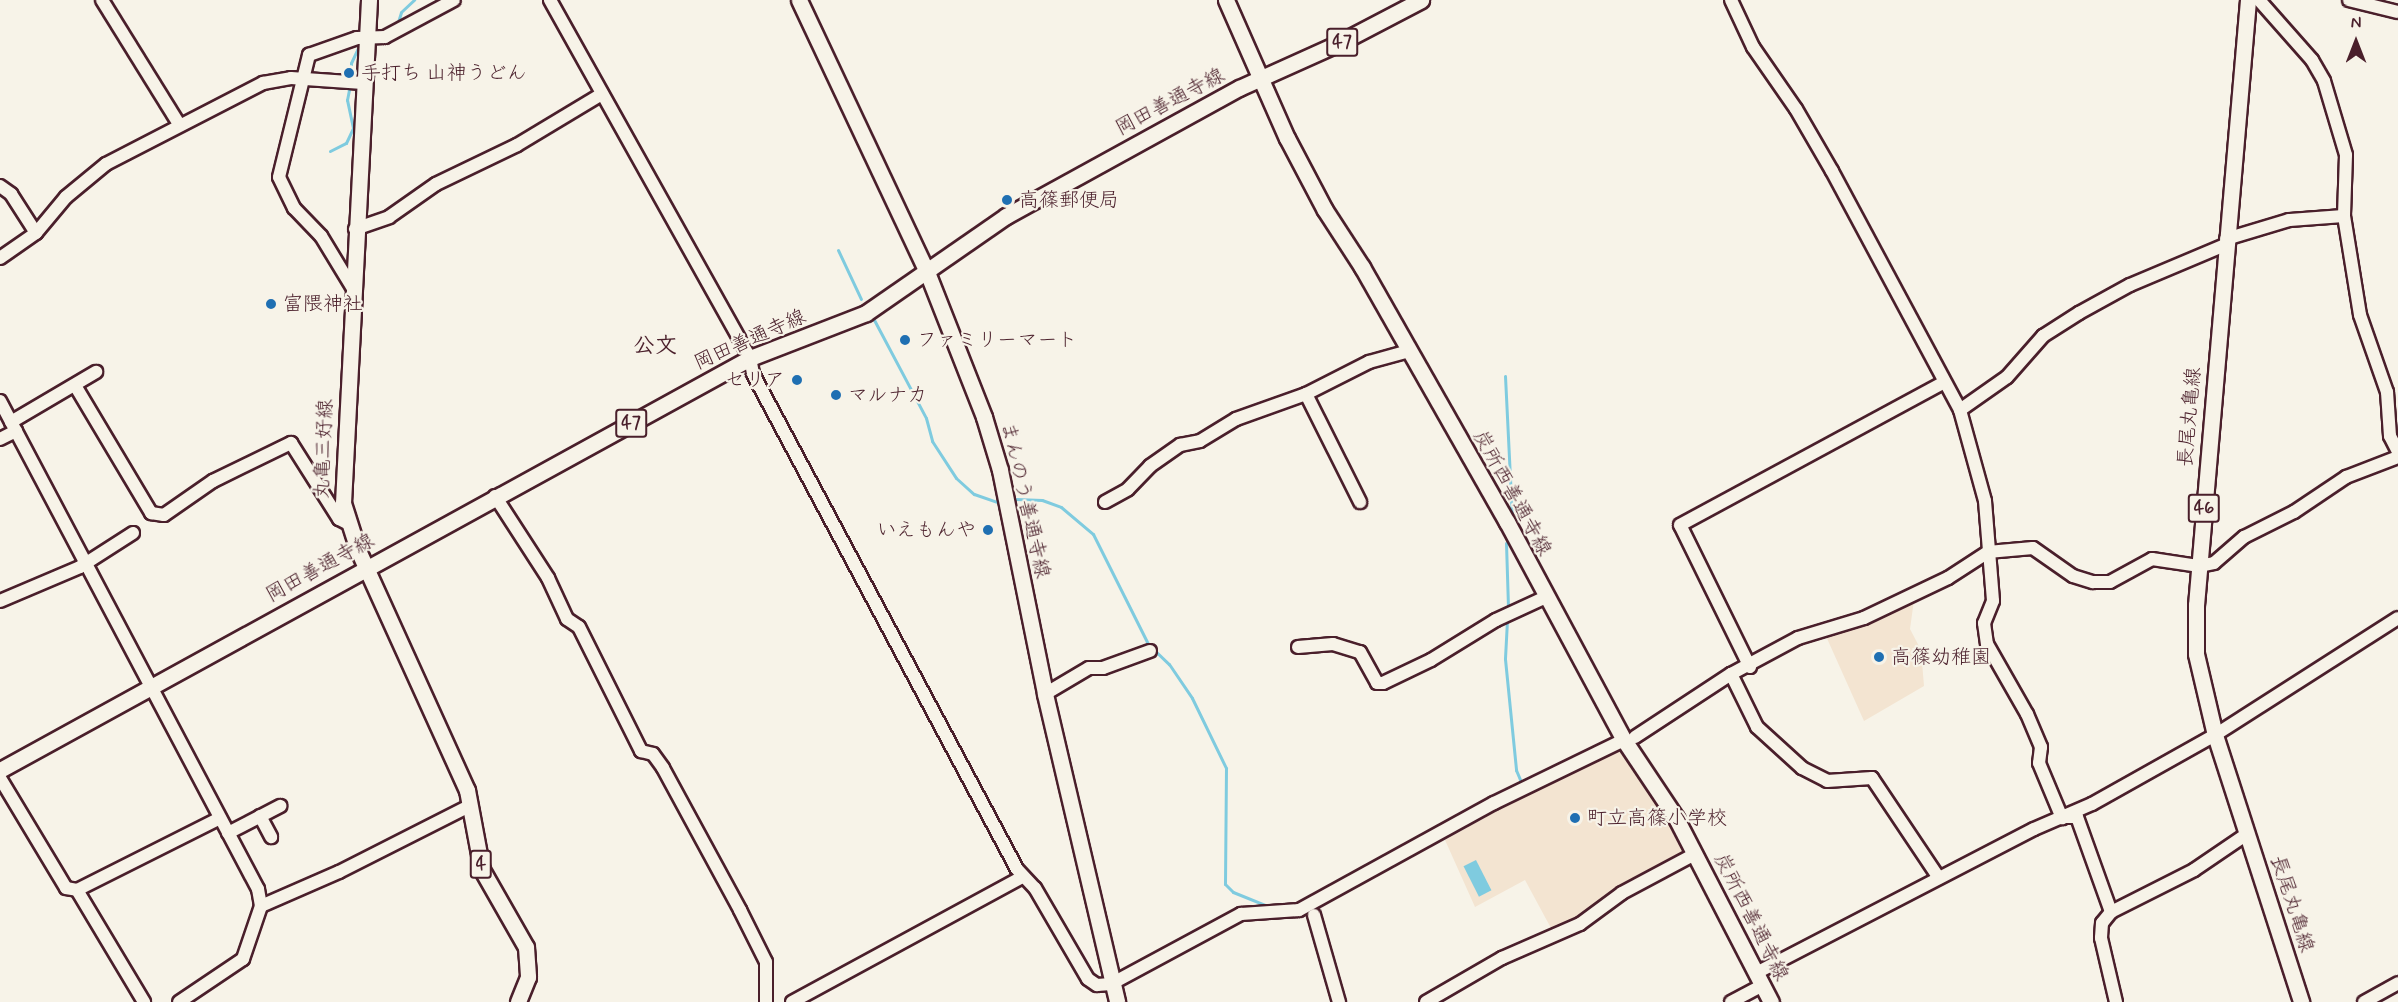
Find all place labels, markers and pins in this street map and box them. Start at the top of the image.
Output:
place label: 手打ち 山神うどん [361,61,526,85]
marker: 手打ち 山神うどん [342,66,356,80]
place label: 高篠郵便局 [1019,188,1119,212]
marker: 高篠郵便局 [1000,193,1014,207]
place label: 富隈神社 [283,292,363,316]
marker: 富隈神社 [264,297,278,311]
place label: ファミリーマート [917,328,1077,352]
marker: ファミリーマート [898,333,912,347]
place label: セリア [725,368,785,392]
marker: セリア [790,373,804,387]
place label: マルナカ [848,383,928,407]
marker: マルナカ [829,388,843,402]
place label: いえもんや [876,518,976,542]
marker: いえもんや [981,523,995,537]
place label: 高篠幼稚園 [1891,645,1991,669]
marker: 高篠幼稚園 [1872,650,1886,664]
place label: 町立高篠小学校 [1587,806,1727,830]
marker: 町立高篠小学校 [1568,811,1582,825]

